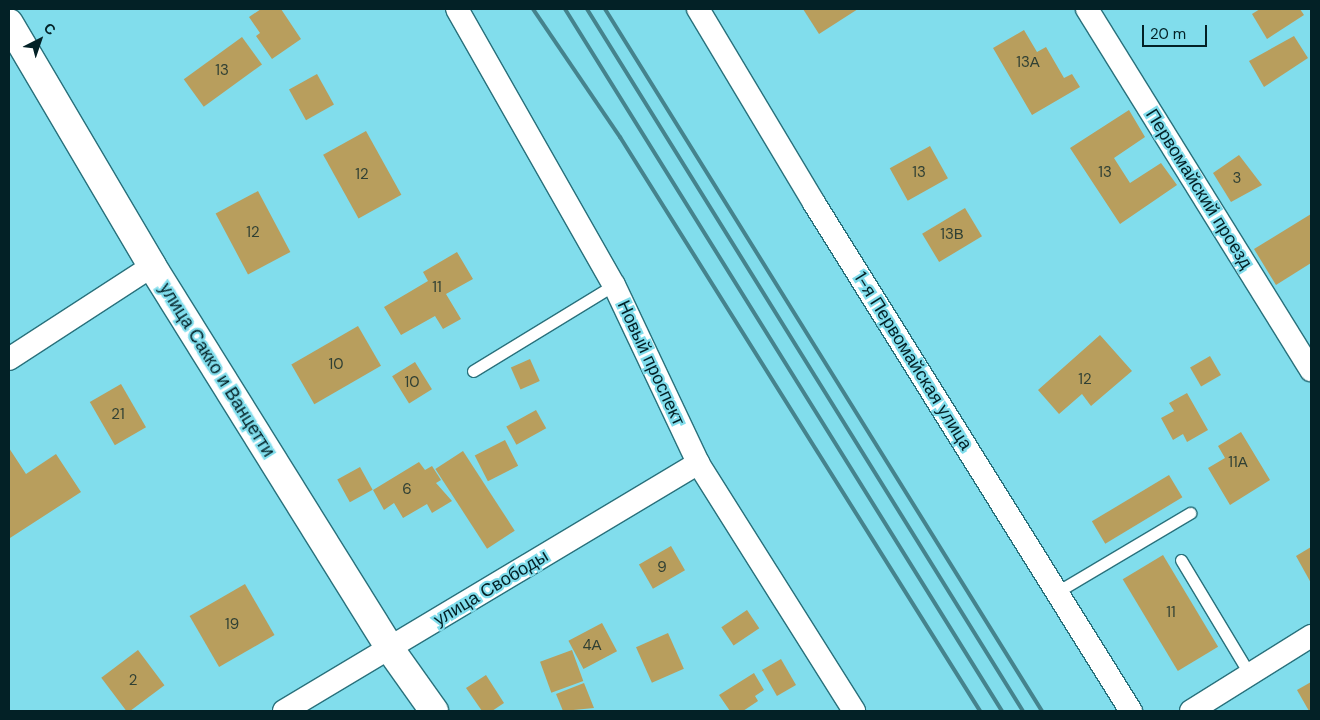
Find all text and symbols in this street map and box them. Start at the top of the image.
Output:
north arrow [15,15,65,65]
scale bar [1145,15,1210,47]
text: С [40,19,60,39]
text: 20 m [1150,24,1186,44]
house number: 13А [1016,54,1040,72]
house number: 13 [215,62,229,80]
street label: Первомайский проезд [1141,105,1257,273]
house number: 13 [912,164,926,182]
house number: 13 [1098,164,1112,182]
house number: 12 [355,166,369,184]
house number: 3 [1233,170,1241,188]
house number: 12 [246,224,260,242]
house number: 13В [940,226,964,244]
street label: 1-я Первомайская улица [849,268,977,454]
street label: улица Сакко и Ванцетти [155,279,279,461]
house number: 11 [432,279,442,297]
street label: Новый проспект [613,297,689,429]
house number: 10 [329,356,343,374]
house number: 12 [1078,371,1092,389]
house number: 10 [405,374,419,392]
house number: 21 [111,406,125,424]
house number: 11А [1228,454,1248,472]
house number: 6 [402,481,412,499]
street label: улица Свободы [430,545,552,631]
house number: 9 [657,559,667,577]
house number: 11 [1166,604,1176,622]
house number: 19 [225,616,239,634]
house number: 4А [582,637,602,655]
house number: 2 [129,672,137,690]

